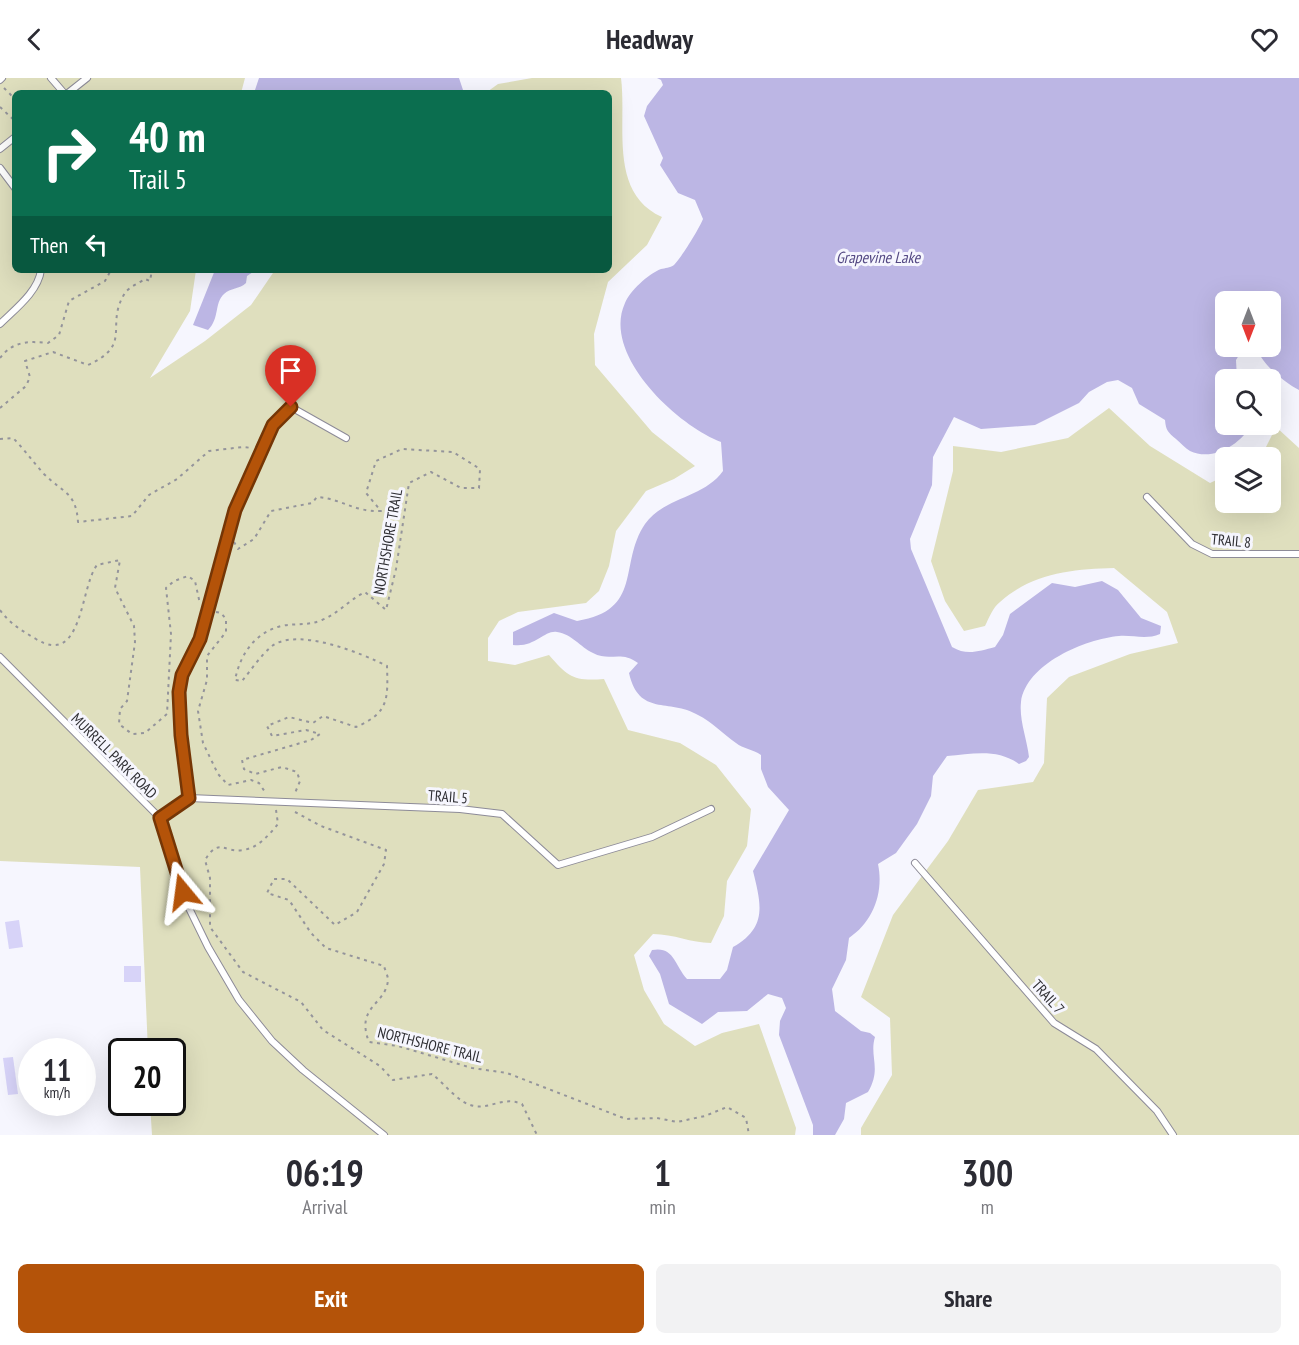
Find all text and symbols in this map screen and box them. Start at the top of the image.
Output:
text: Headway [606,22,693,56]
icon: back [18,23,51,56]
icon: heart [1248,23,1281,56]
text: 40 m [129,109,206,164]
icon: right [30,114,108,192]
text: Trail 5 [129,162,187,196]
icon: left [80,228,113,261]
text: Then [30,231,68,259]
water label: Grapevine Lake [836,247,921,267]
north arrow [1215,291,1281,357]
map controls [1215,291,1281,513]
pin [265,345,316,407]
icon: arrive [274,354,307,387]
button: search [1215,369,1281,435]
button: layers [1215,447,1281,513]
street label: NORTHSHORE TRAIL [369,487,406,596]
street label: TRAIL 8 [1210,529,1252,552]
street label: MURRELL PARK ROAD [68,709,161,803]
street label: TRAIL 5 [428,786,469,807]
position arrow [151,860,215,924]
street label: TRAIL 7 [1028,976,1069,1018]
street label: NORTHSHORE TRAIL [376,1022,485,1067]
speed limit sign: 20 [108,1038,186,1116]
text: 11 [43,1050,71,1089]
text: km/h [44,1083,70,1102]
text: 06:19 [286,1149,364,1196]
text: 1 [654,1149,671,1196]
text: 300 [962,1149,1013,1196]
text: Arrival [302,1194,347,1220]
text: min [650,1194,676,1220]
text: m [981,1194,994,1220]
button: Exit [18,1264,644,1333]
button: Share [656,1264,1281,1333]

